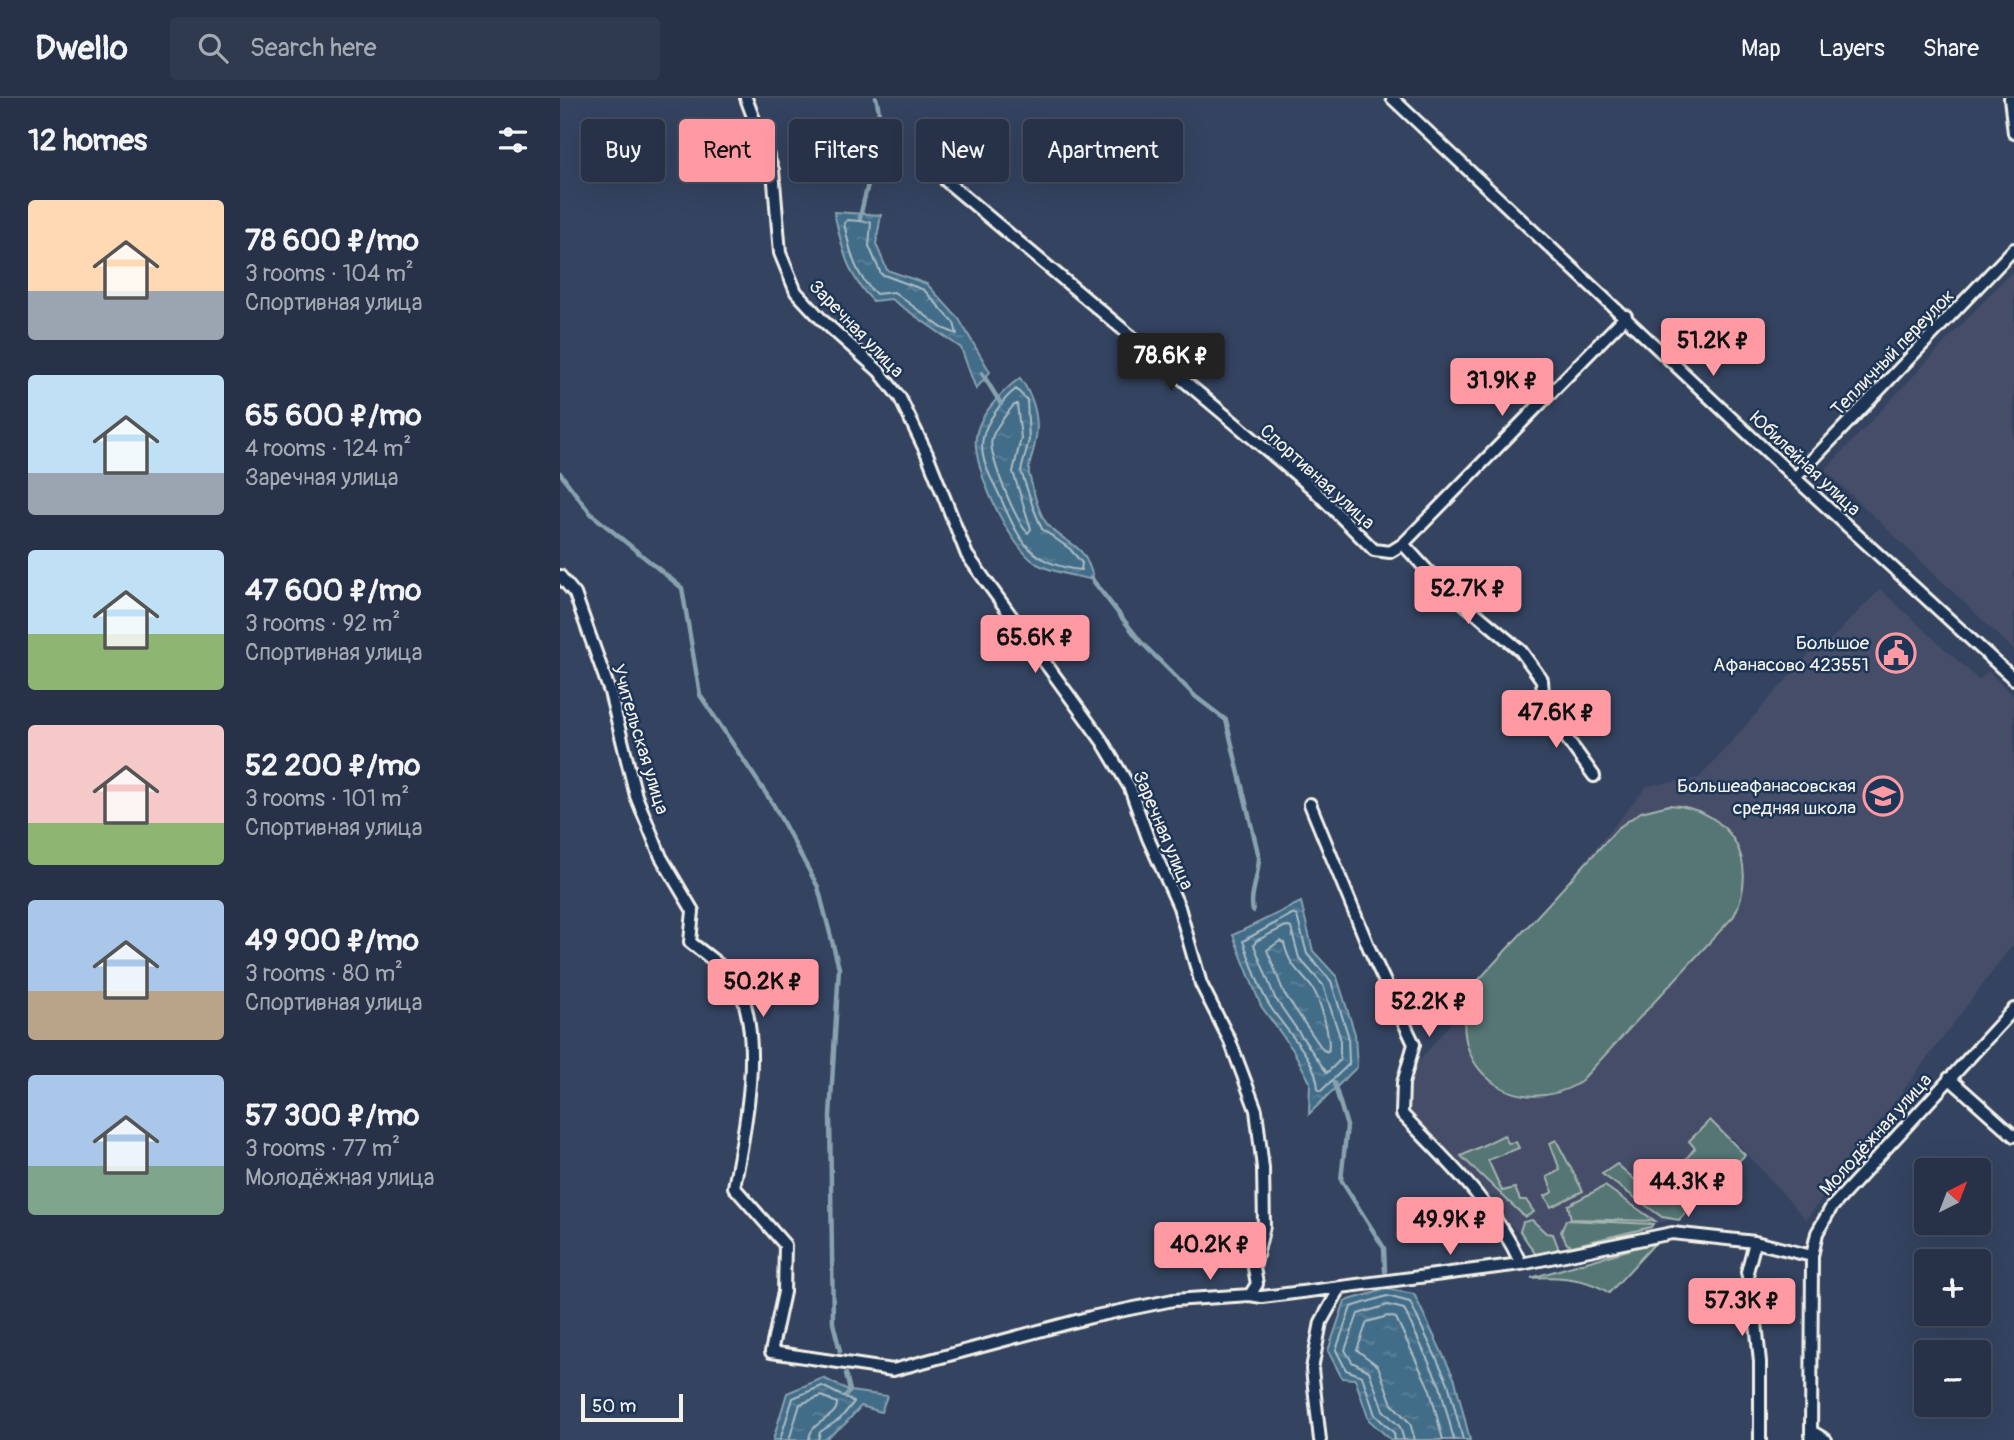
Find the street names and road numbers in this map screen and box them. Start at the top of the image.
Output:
street label: Заречная улица [804,275,909,383]
street label: Тепличный переулок [1826,284,1960,421]
street label: Юбилейная улица [1745,406,1866,521]
street label: Спортивная улица [1255,419,1380,535]
street label: Учительская улица [606,661,674,817]
street label: Заречная улица [1127,767,1199,894]
street label: Молодёжная улица [1814,1068,1937,1201]

